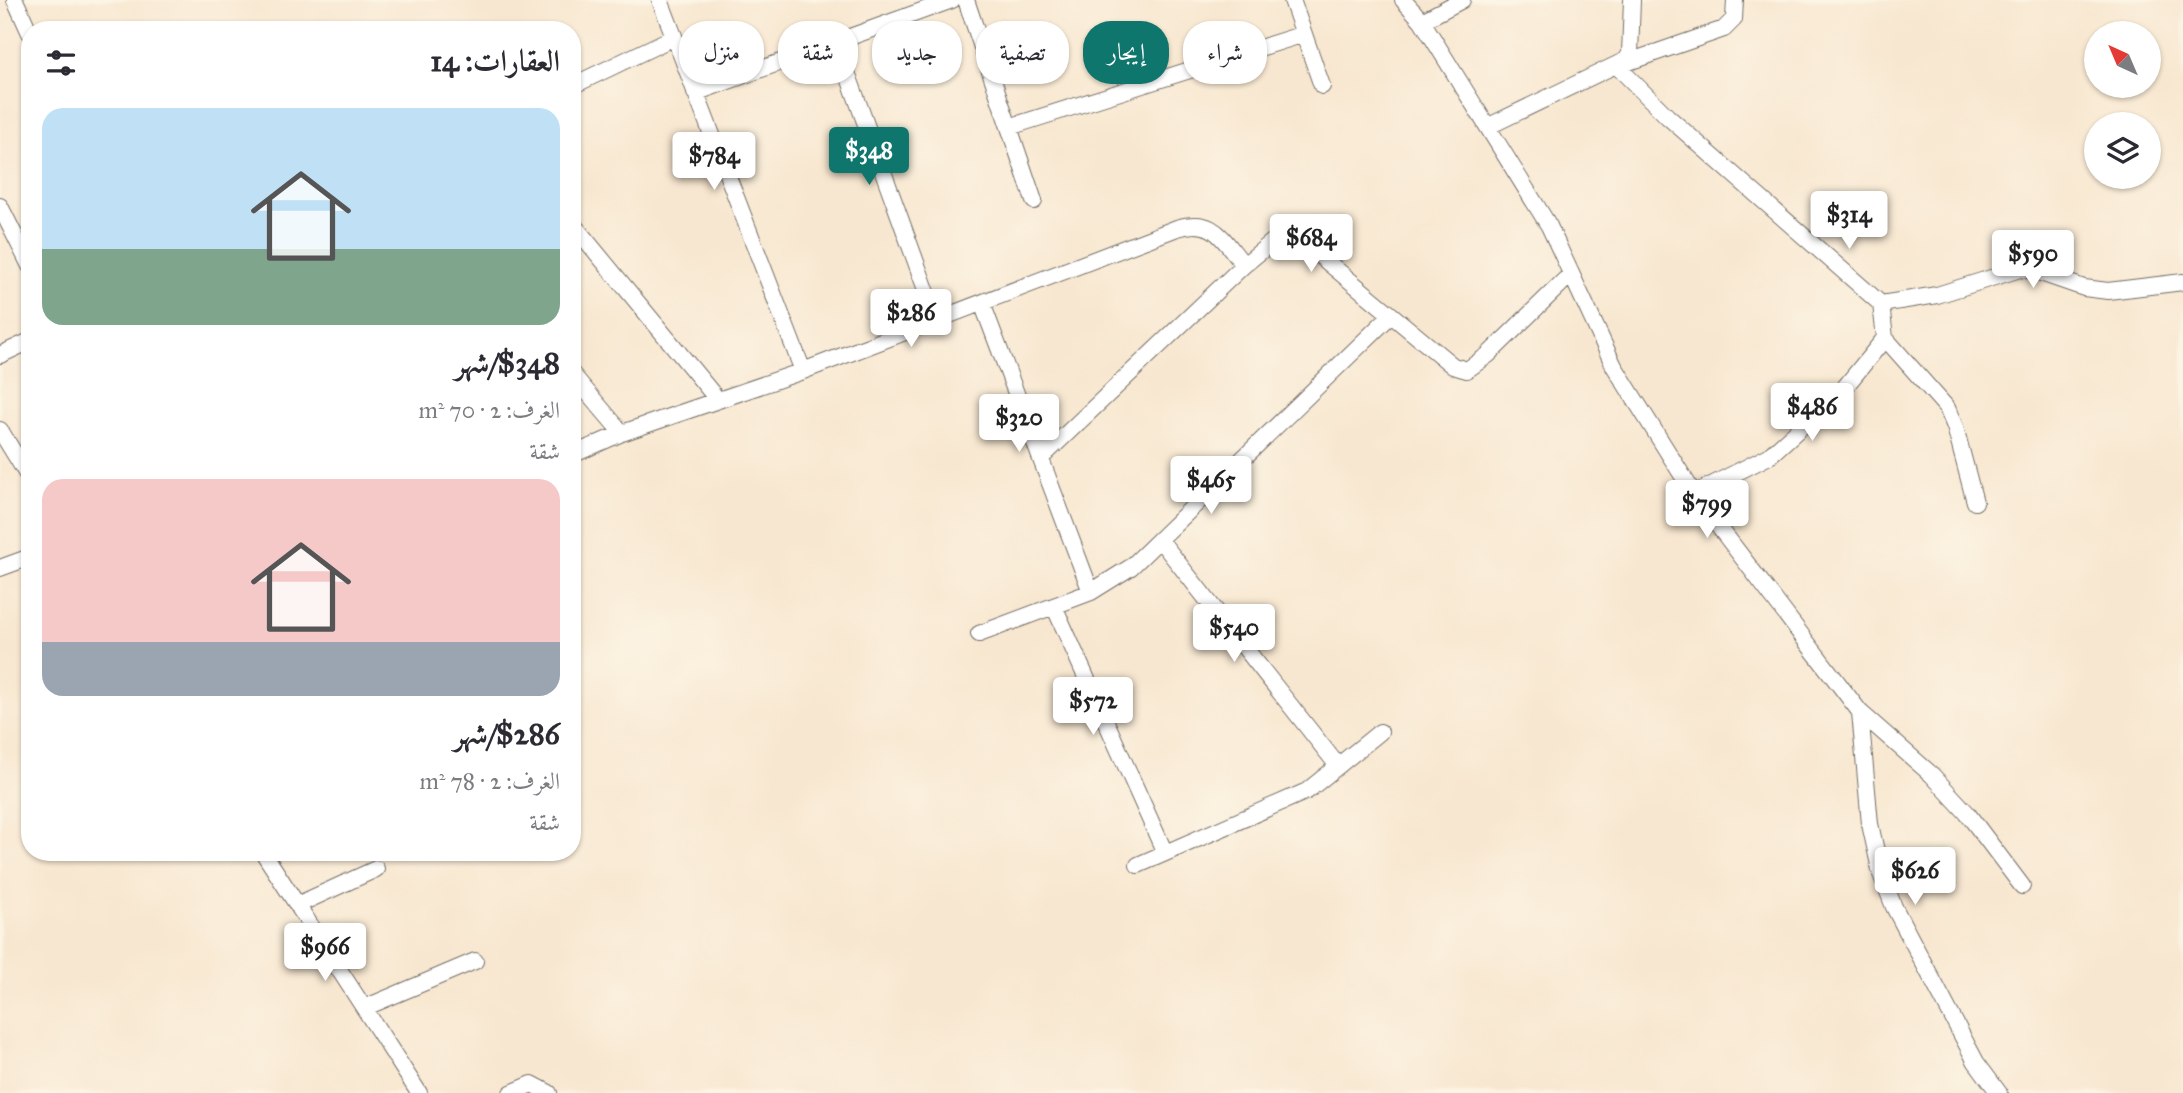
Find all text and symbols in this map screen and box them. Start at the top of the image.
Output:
chip: منزل [679,21,764,84]
chip: شقة [778,21,858,84]
chip: جديد [872,21,962,84]
chip: تصفية [976,21,1069,84]
chip: إيجار [1083,21,1169,84]
chip: شراء [1183,21,1267,84]
north arrow [2084,21,2161,98]
map controls [2084,21,2161,189]
text: العقارات: 14 [430,43,560,79]
icon: filters [42,44,80,82]
button: layers [2084,112,2161,189]
pin: $348 [828,128,910,187]
pin: $784 [673,132,755,192]
text: $348 [845,136,893,164]
text: $784 [688,141,740,169]
icon: home [238,153,364,279]
pin: $314 [1808,191,1890,251]
text: $314 [1827,200,1871,228]
pin: $684 [1270,215,1352,274]
text: $684 [1286,223,1336,251]
pin: $590 [1992,230,2074,290]
text: $590 [2008,239,2058,267]
pin: $286 [870,290,952,349]
text: $286 [886,298,936,326]
text: $348/شهر [455,345,560,381]
pin: $486 [1771,384,1853,443]
text: $486 [1787,392,1837,420]
pin: $320 [978,394,1060,454]
text: الغرف: 2 · 70 m² [418,396,560,424]
text: $320 [995,403,1043,431]
text: شقة [530,437,560,465]
pin: $465 [1170,456,1252,516]
text: $465 [1186,465,1236,493]
pin: $799 [1666,480,1748,540]
text: $799 [1682,489,1732,517]
icon: home [238,524,364,650]
pin: $540 [1193,604,1275,664]
text: $540 [1209,613,1259,641]
pin: $572 [1052,678,1134,737]
text: $572 [1069,686,1117,714]
text: $286/شهر [453,716,560,752]
text: الغرف: 2 · 78 m² [420,767,560,795]
text: شقة [530,808,560,836]
pin: $626 [1874,848,1956,907]
text: $626 [1891,856,1939,884]
pin: $966 [284,923,366,983]
text: $966 [300,932,350,960]

